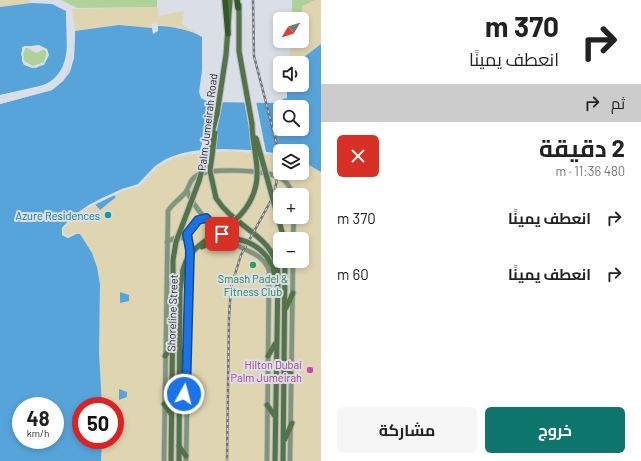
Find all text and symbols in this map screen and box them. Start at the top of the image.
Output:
text: 370 m [485,9,559,43]
north arrow [273,12,309,48]
map controls [273,12,309,268]
icon: right [573,16,625,68]
text: انعطف يمينًا [469,48,559,70]
button: sound [273,56,309,92]
street label: Palm Jumeirah Road [195,73,219,171]
icon: right [581,92,603,114]
text: ثم [611,94,625,112]
button: search [273,100,309,136]
text: 2 دقيقة [539,133,625,162]
button: close [337,135,379,177]
button: layers [273,144,309,180]
text: 480 m · 11:36 [555,163,625,179]
button: + [273,188,309,224]
icon: right [603,207,625,229]
place label: Azure Residences [15,209,100,222]
text: 370 m [337,209,376,227]
text: انعطف يمينًا [508,209,591,227]
marker: Azure Residences [103,210,113,220]
pin [205,217,239,251]
icon: arrive [211,223,233,245]
button: − [273,232,309,268]
marker: Smash Padel & Fitness Club [248,260,258,270]
icon: right [603,263,625,285]
text: 60 m [337,265,369,283]
text: انعطف يمينًا [508,265,591,283]
place label: Smash Padel & Fitness Club [218,272,288,298]
street label: Shoreline Street [164,274,180,352]
place label: Hilton Dubai Palm Jumeirah [231,358,302,384]
marker: Hilton Dubai Palm Jumeirah [305,365,315,375]
position arrow [163,373,205,415]
speed limit sign: 50 [72,397,124,449]
text: 48 [27,406,49,430]
button: مشاركة [337,407,477,453]
button: خروج [485,407,625,453]
text: km/h [27,427,49,439]

